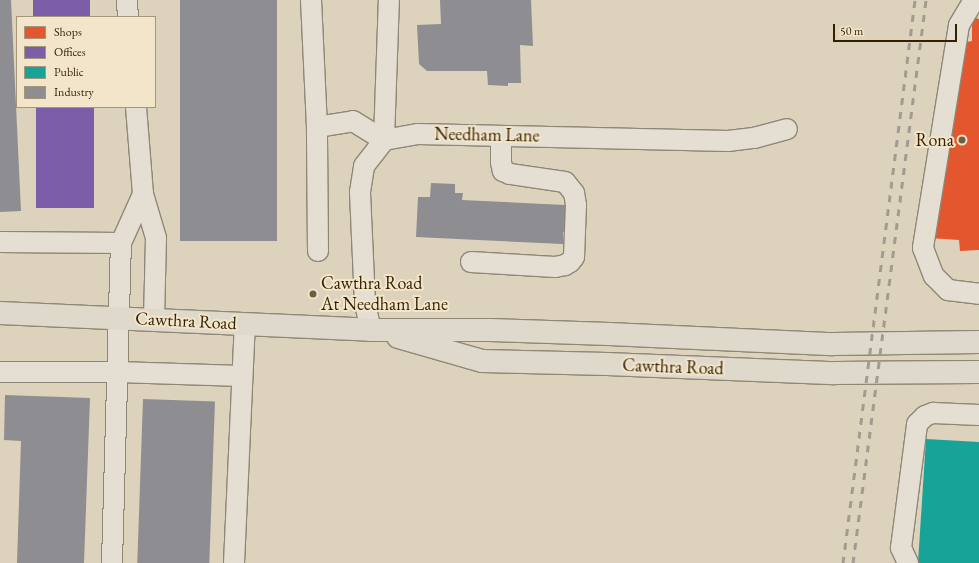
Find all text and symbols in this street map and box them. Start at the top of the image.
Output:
legend [16,16,156,108]
scale bar [835,16,959,42]
text: 50 m [840,23,863,39]
text: Shops [54,24,82,40]
text: Offices [54,44,86,60]
text: Public [54,64,84,80]
text: Industry [54,84,94,100]
street label: Needham Lane [434,123,540,147]
place label: Rona [916,129,954,151]
marker: Rona [957,135,967,145]
place label: Cawthra Road At Needham Lane [321,273,448,316]
marker: Cawthra Road At Needham Lane [308,289,318,299]
street label: Cawthra Road [135,308,237,334]
street label: Cawthra Road [622,354,724,380]

